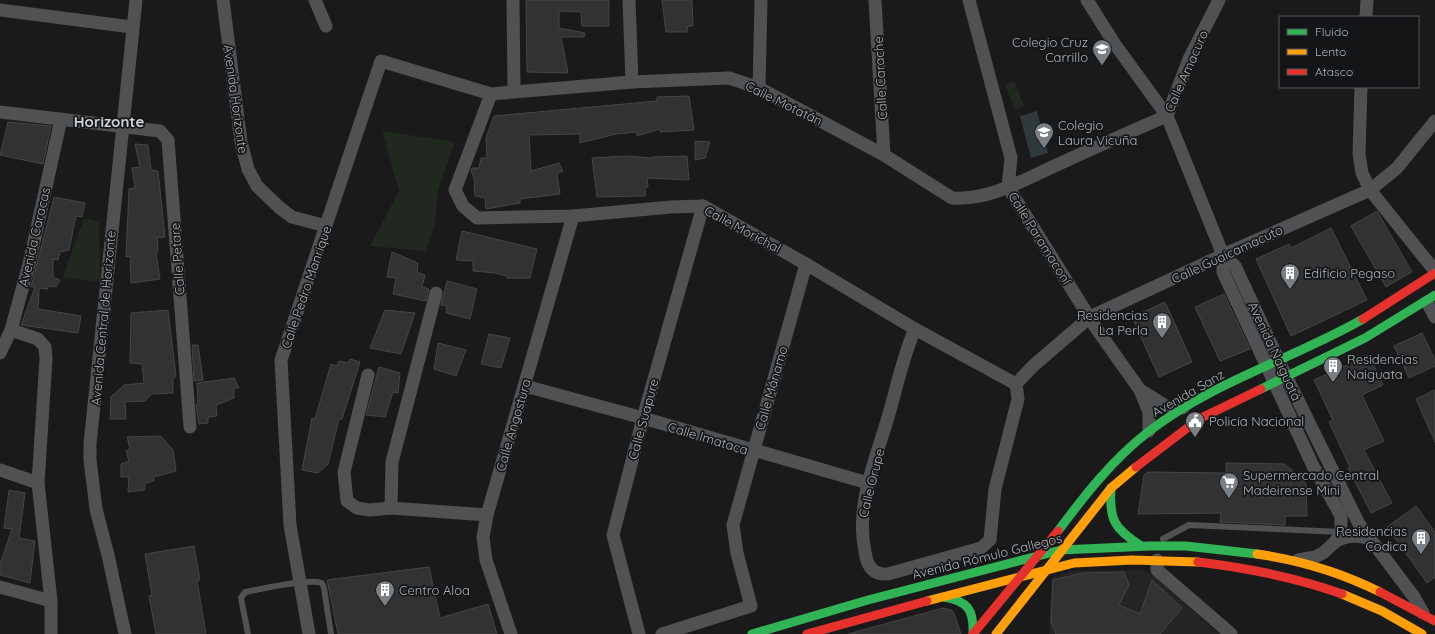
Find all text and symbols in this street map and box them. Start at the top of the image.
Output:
legend [1279,16,1419,88]
text: Fluido [1315,24,1348,39]
street label: Calle Amacuro [1161,27,1211,114]
place label: Colegio Cruz Carrillo [1012,34,1088,65]
street label: Calle Carache [870,36,890,120]
school or university icon: Colegio Cruz Carrillo [1091,38,1113,66]
street label: Avenida Horizonte [220,43,252,155]
text: Lento [1315,44,1346,59]
text: Atasco [1315,64,1353,79]
street label: Calle Motatán [743,77,825,129]
district label: Horizonte [74,112,144,131]
place label: Colegio Laura Vicuña [1058,117,1137,148]
school or university icon: Colegio Laura Vicuña [1033,121,1055,149]
street label: Avenida Caracas [15,186,53,288]
street label: Calle Paramaconí [1005,189,1075,287]
street label: Calle Morichal [702,202,784,256]
street label: Calle Guaicamacuto [1169,221,1285,287]
street label: Calle Petare [166,222,188,296]
street label: Calle Pedro Manrique [277,224,335,350]
street label: Avenida Central de Horizonte [87,230,119,406]
building icon: Edificio Pegaso [1279,262,1301,290]
place label: Edificio Pegaso [1304,265,1395,281]
street label: Avenida Naiguatá [1245,299,1305,403]
place label: Residencias La Perla [1077,307,1148,338]
building icon: Residencias La Perla [1151,311,1173,339]
street label: Calle Mánamo [751,344,791,432]
place label: Residencias Naiguata [1347,351,1418,382]
building icon: Residencias Naiguata [1322,355,1344,383]
street label: Avenida Sanz [1149,366,1227,420]
street label: Calle Angostura [492,377,534,473]
street label: Calle Suapure [625,377,661,461]
public building icon: Policía Nacional [1184,410,1206,438]
place label: Policía Nacional [1209,413,1304,429]
street label: Calle Imataca [666,418,750,458]
street label: Calle Orupe [855,447,887,519]
place label: Supermercado Central Madeirense Mini [1243,467,1379,498]
supermarket icon: Supermercado Central Madeirense Mini [1218,471,1240,499]
place label: Residencias Codica [1336,523,1407,554]
building icon: Residencias Codica [1410,527,1432,555]
street label: Avenida Rómulo Gallegos [910,530,1064,582]
building icon: Centro Aloa [374,579,396,607]
place label: Centro Aloa [399,582,470,598]

